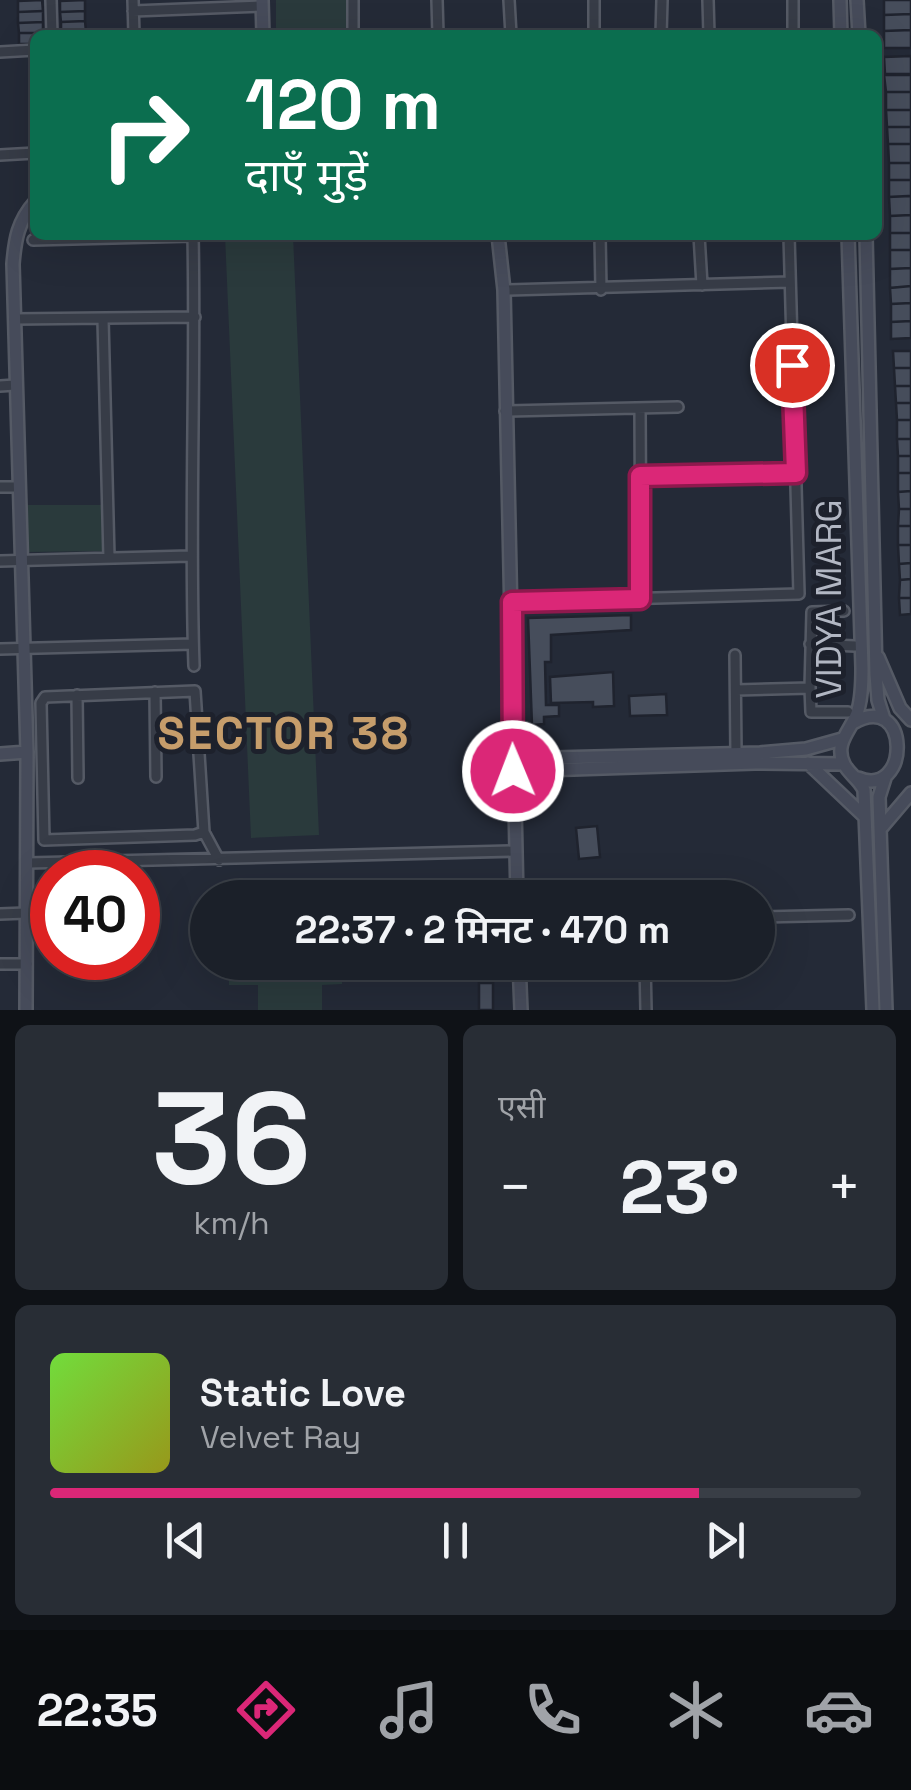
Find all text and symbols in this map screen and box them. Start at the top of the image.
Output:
text: 120 m [245,60,441,149]
icon: right [80,70,210,200]
text: दाएँ मुड़ें [245,147,368,204]
pin [750,323,835,408]
icon: arrive [765,338,820,393]
street label: VIDYA MARG [807,499,851,699]
district label: SECTOR 38 [158,705,410,762]
position arrow [461,719,565,823]
speed limit sign: 40 [30,850,160,980]
text: 22:37 · 2 मिनट · 470 m [295,906,670,954]
text: 36 [152,1055,311,1221]
text: एसी [498,1087,546,1127]
text: 23° [620,1139,739,1235]
text: − [498,1152,532,1222]
text: + [827,1152,861,1222]
text: km/h [193,1203,270,1243]
text: Static Love [200,1369,406,1417]
text: Velvet Ray [200,1417,361,1457]
icon: previous [158,1513,213,1568]
icon: pause [428,1513,483,1568]
icon: next [698,1513,753,1568]
icon: directions [231,1675,301,1745]
icon: music [374,1675,444,1745]
icon: phone [518,1675,588,1745]
icon: climate [661,1675,731,1745]
icon: car [804,1675,874,1745]
text: 22:35 [37,1682,158,1739]

